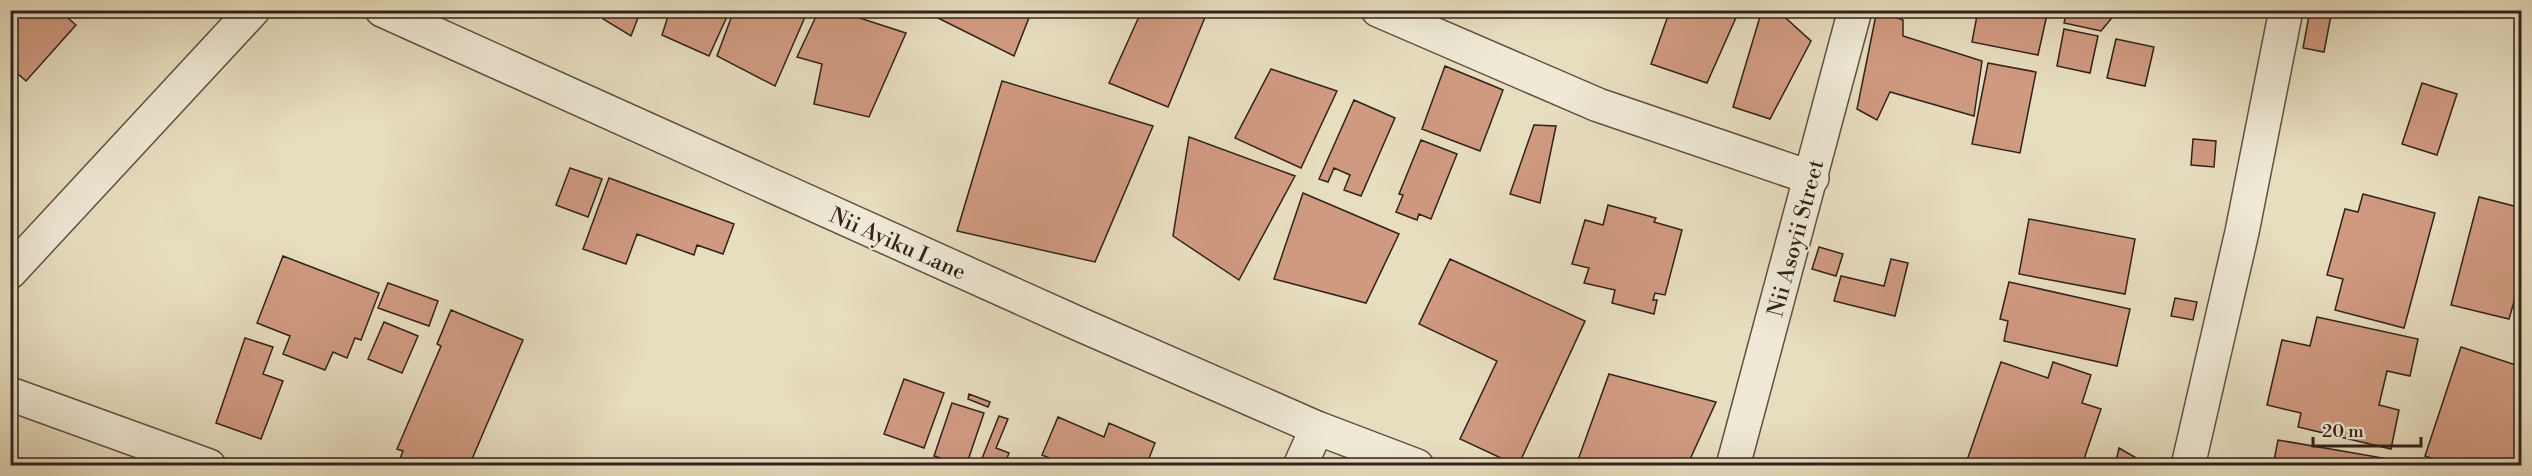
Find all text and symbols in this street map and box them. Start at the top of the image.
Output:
street label: Nii Asoyii Street [1762,157,1830,320]
street label: Nii Ayiku Lane [825,202,970,286]
scale bar [2313,410,2421,448]
text: 20 m [2322,420,2364,443]

